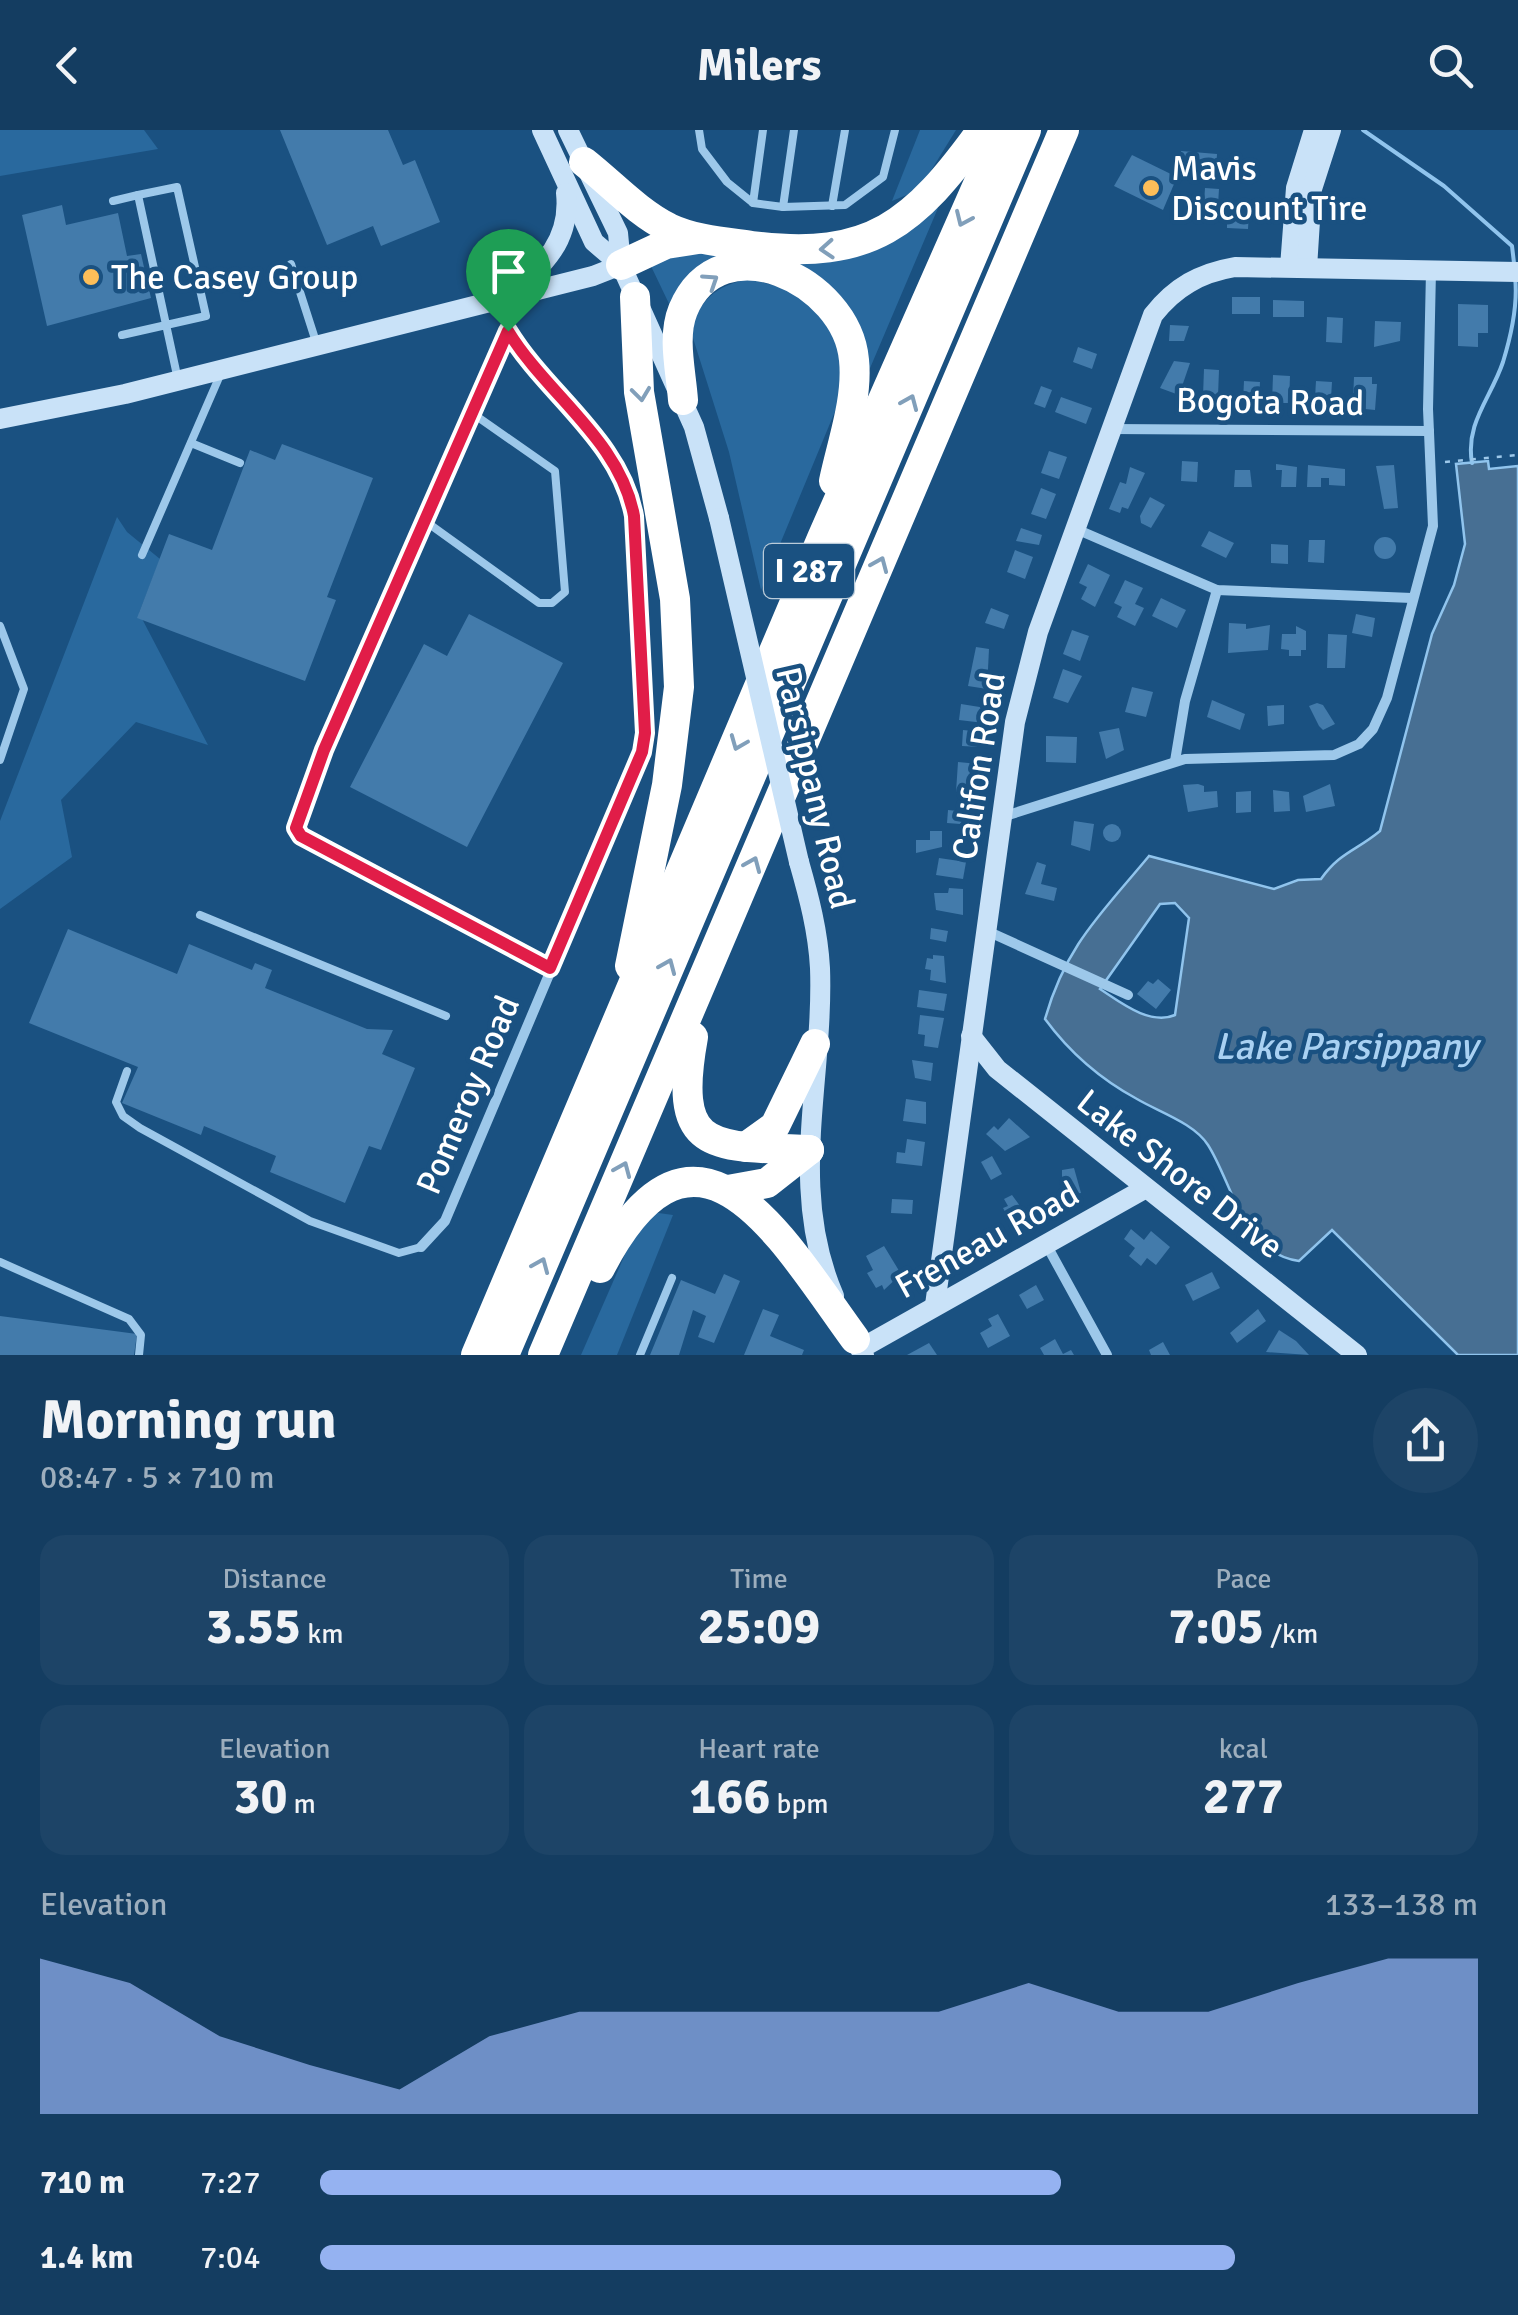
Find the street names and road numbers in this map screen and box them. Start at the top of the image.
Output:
street label: Bogota Road [1175,379,1365,425]
road number: I 287 [764,544,854,598]
street label: Parsippany Road [766,663,864,913]
street label: Califon Road [943,669,1015,863]
street label: Pomeroy Road [407,989,529,1201]
street label: Lake Shore Drive [1068,1080,1292,1268]
street label: Freneau Road [888,1172,1086,1308]

